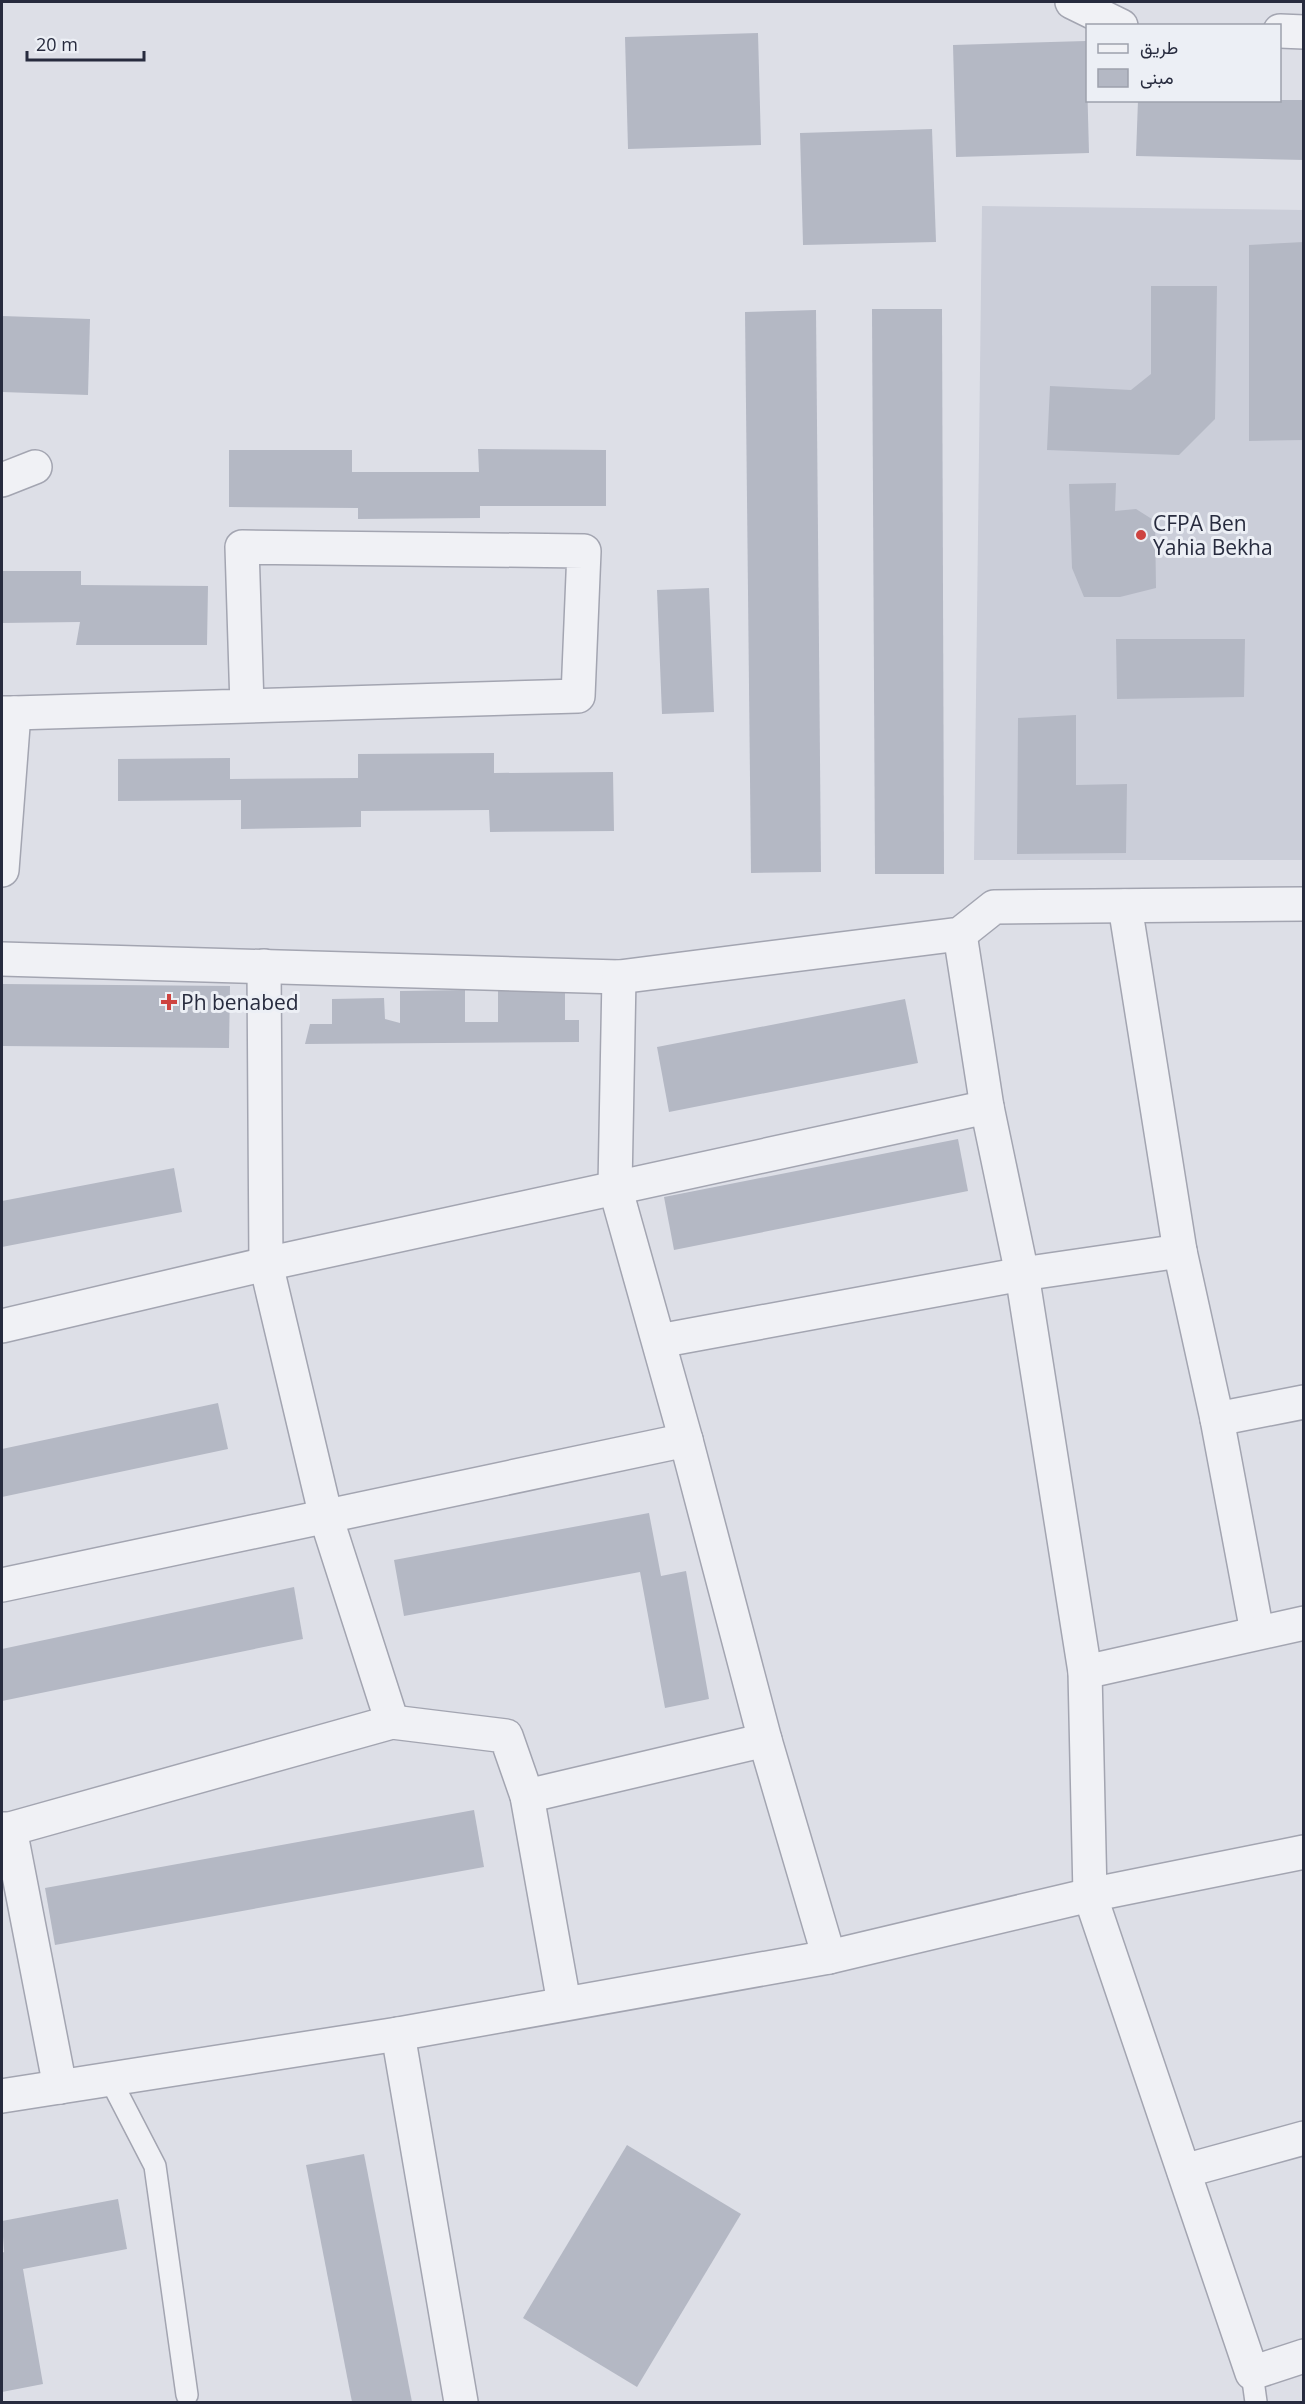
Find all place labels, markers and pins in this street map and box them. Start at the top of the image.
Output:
place label: CFPA Ben Yahia Bekha [1153,509,1273,561]
marker: CFPA Ben Yahia Bekha [1134,528,1148,542]
place label: Ph benabed [181,988,299,1016]
marker: Ph benabed [162,995,176,1009]

